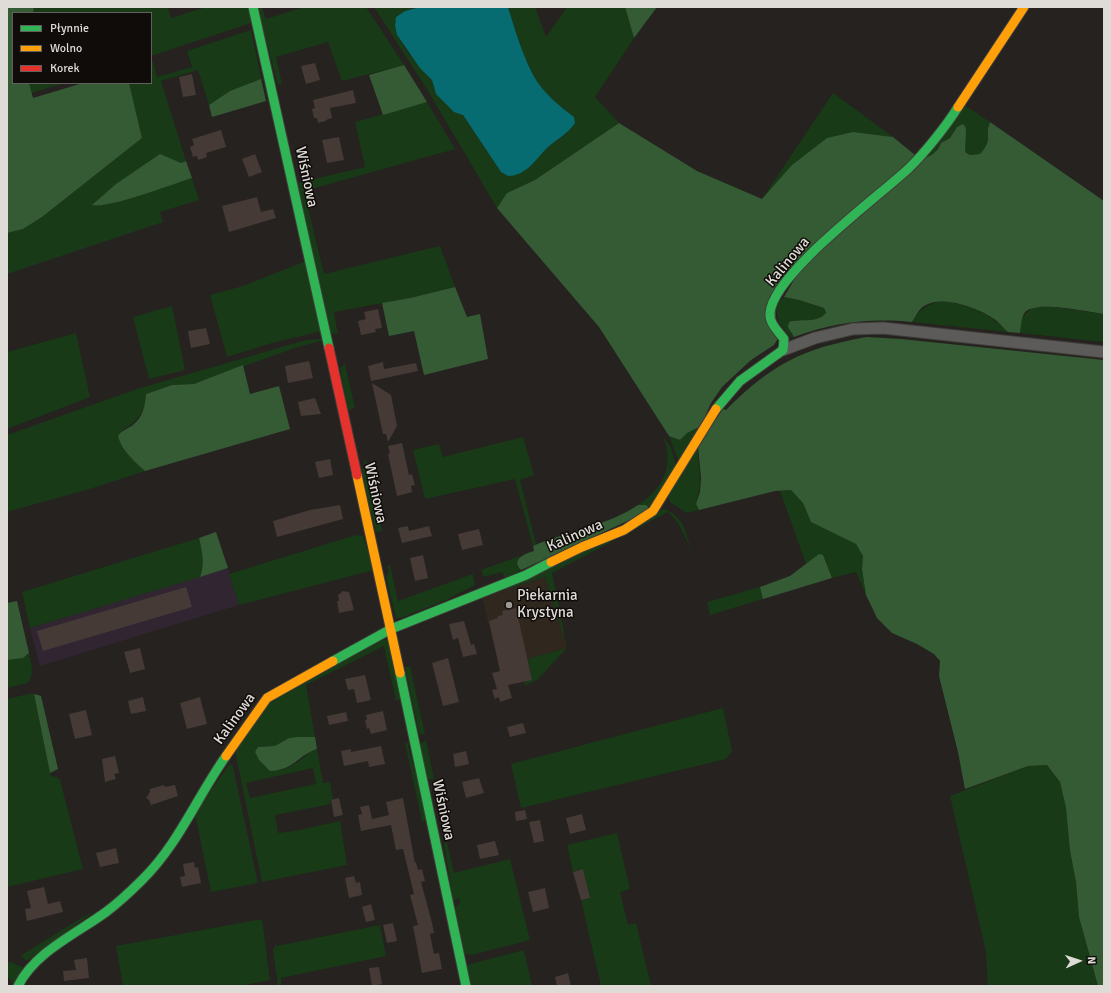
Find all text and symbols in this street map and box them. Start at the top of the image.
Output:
legend [12,12,152,84]
text: Płynnie [50,21,89,36]
text: Wolno [50,41,82,56]
text: Korek [50,61,79,76]
street label: Wiśniowa [291,145,321,209]
street label: Kalinowa [762,234,814,290]
street label: Wiśniowa [360,461,390,525]
street label: Kalinowa [544,516,606,556]
place label: Piekarnia Krystyna [517,587,578,622]
marker: Piekarnia Krystyna [504,600,514,610]
street label: Kalinowa [210,690,260,748]
street label: Wiśniowa [428,778,458,842]
north arrow [1059,941,1099,981]
text: N [1085,956,1098,965]

